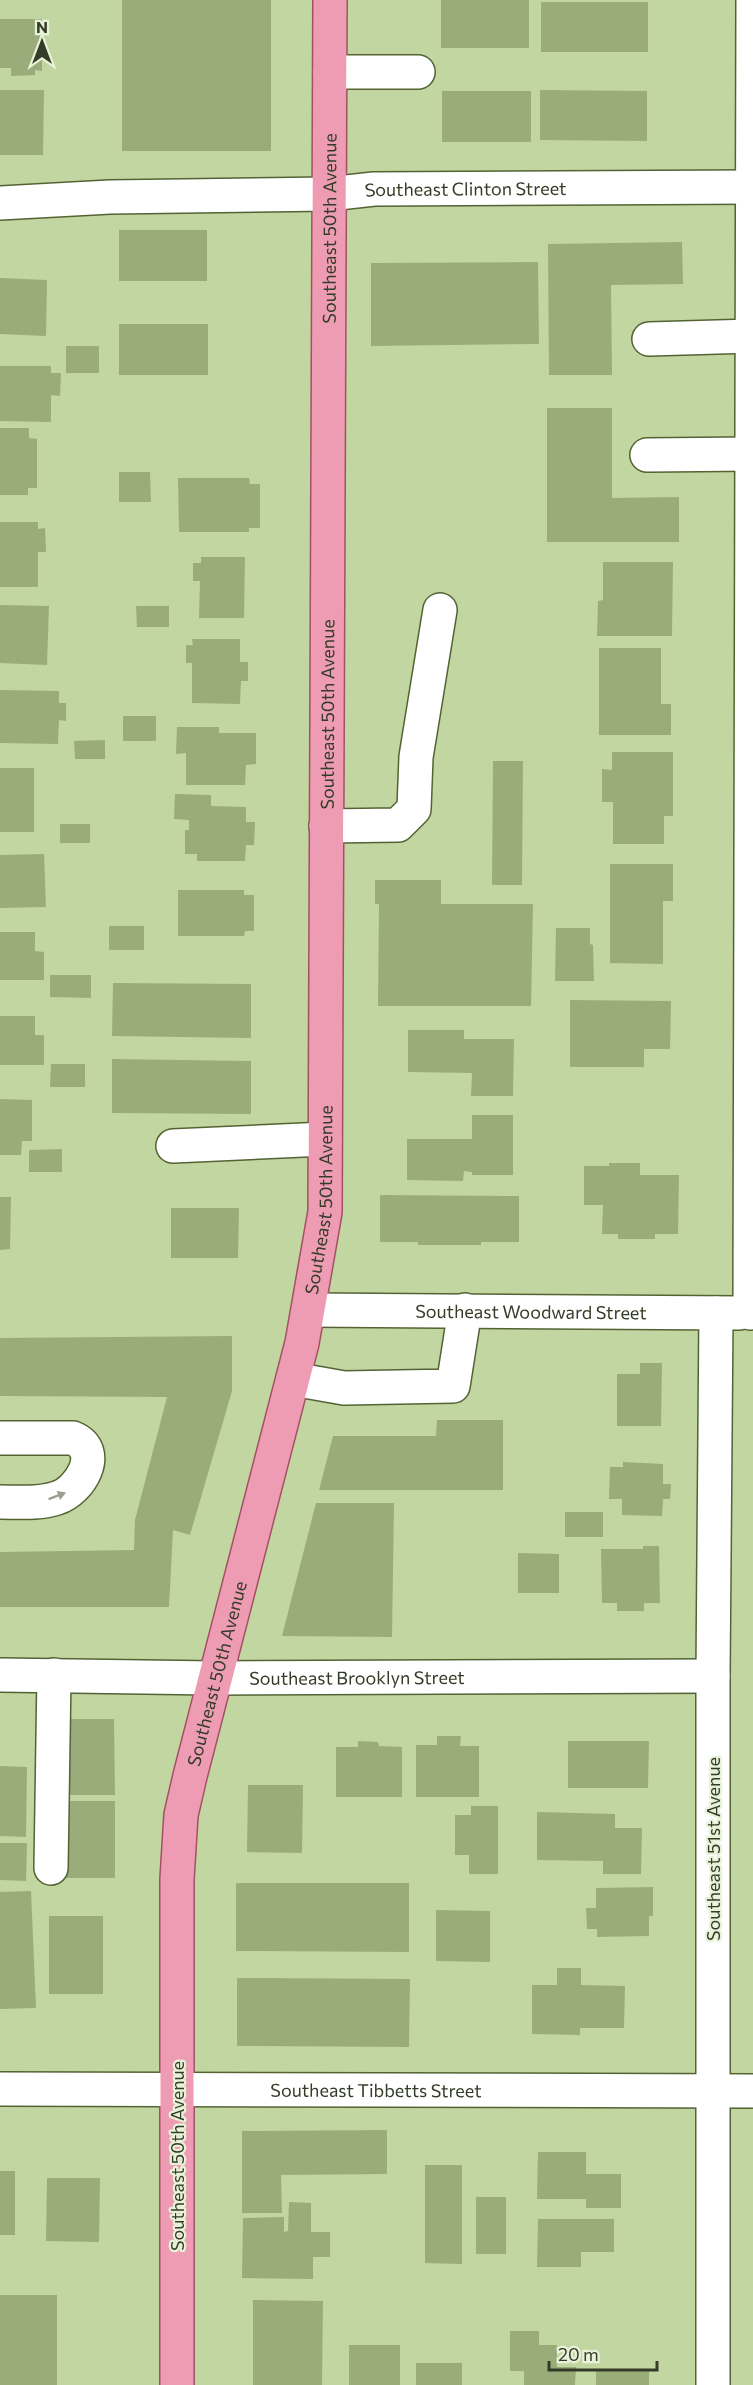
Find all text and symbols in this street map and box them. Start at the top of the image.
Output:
north arrow [12,12,72,72]
text: N [36,17,48,36]
street label: Southeast 50th Avenue [318,133,340,324]
street label: Southeast Clinton Street [364,177,566,201]
street label: Southeast 50th Avenue [316,619,338,810]
street label: Southeast 50th Avenue [300,1105,336,1296]
street label: Southeast Woodward Street [415,1300,647,1323]
one-way arrow [49,1491,67,1501]
street label: Southeast 50th Avenue [182,1579,251,1768]
street label: Southeast Brooklyn Street [249,1666,465,1689]
street label: Southeast 51st Avenue [702,1757,724,1941]
street label: Southeast 50th Avenue [166,2061,188,2251]
street label: Southeast Tibbetts Street [270,2079,482,2101]
scale bar [549,2334,657,2372]
text: 20 m [558,2343,599,2365]

